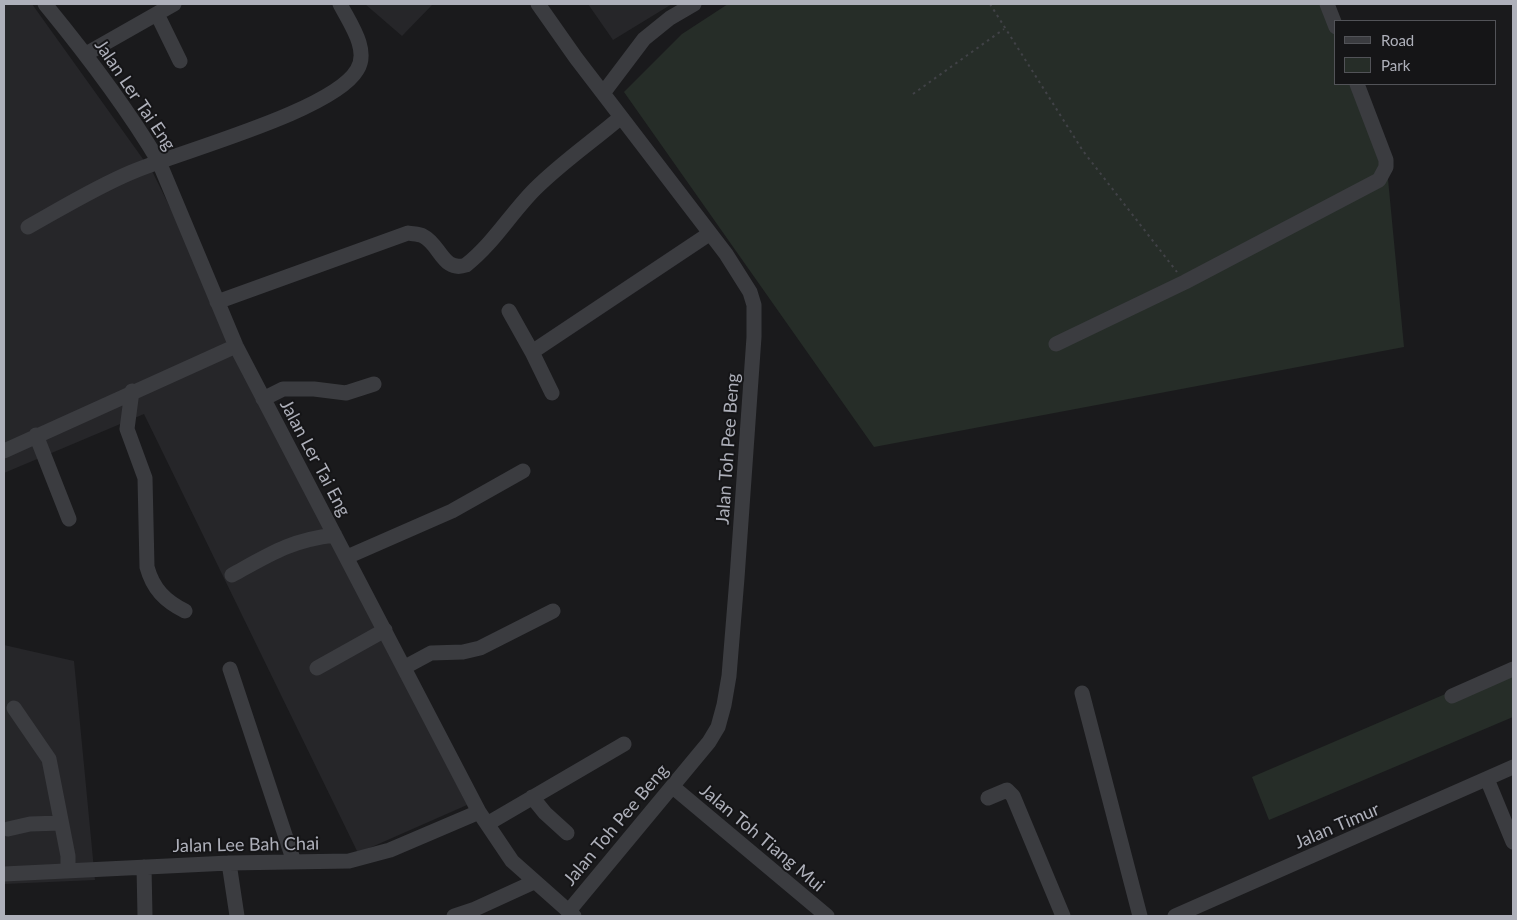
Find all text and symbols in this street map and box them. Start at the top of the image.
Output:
legend [1334,20,1497,85]
text: Road [1381,31,1414,49]
street label: Jalan Ler Tai Eng [90,35,180,155]
text: Park [1381,56,1410,74]
street label: Jalan Toh Pee Beng [712,373,744,525]
street label: Jalan Ler Tai Eng [275,396,355,520]
street label: Jalan Toh Pee Beng [559,760,673,890]
street label: Jalan Toh Tiang Mui [695,780,829,896]
street label: Jalan Timur [1291,798,1383,854]
street label: Jalan Lee Bah Chai [172,833,320,857]

